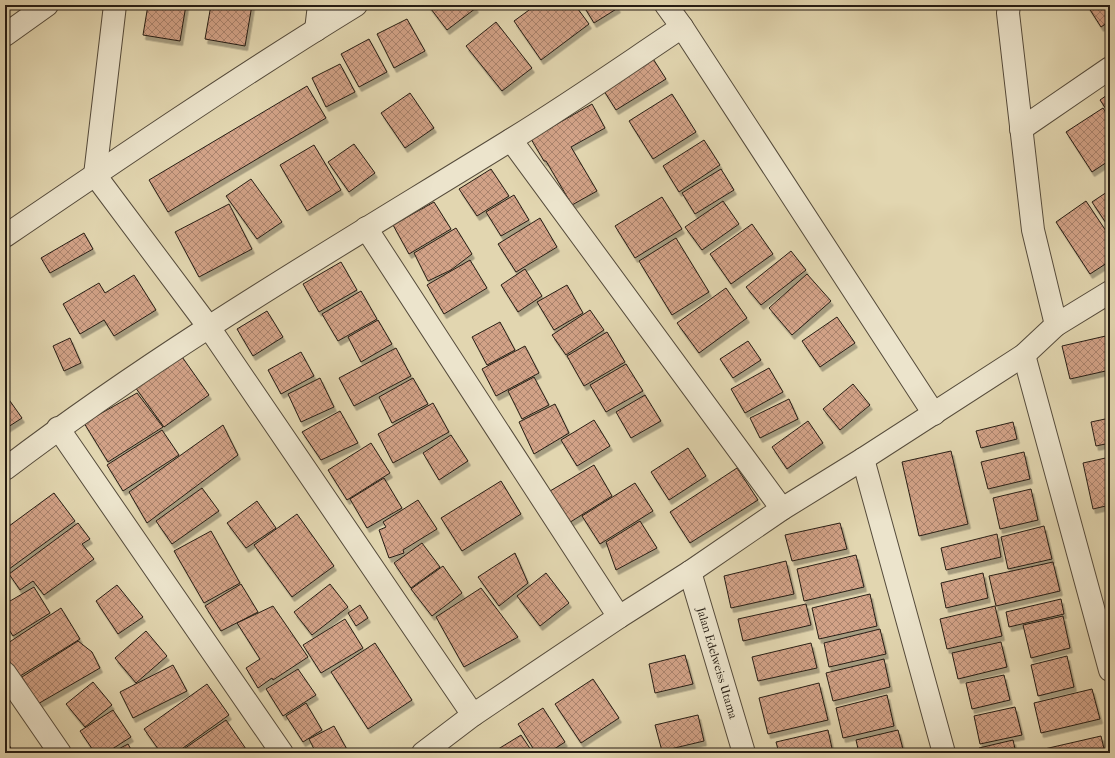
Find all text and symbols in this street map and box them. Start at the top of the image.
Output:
street label: Jalan Edelweiss Utama [694,605,741,721]

